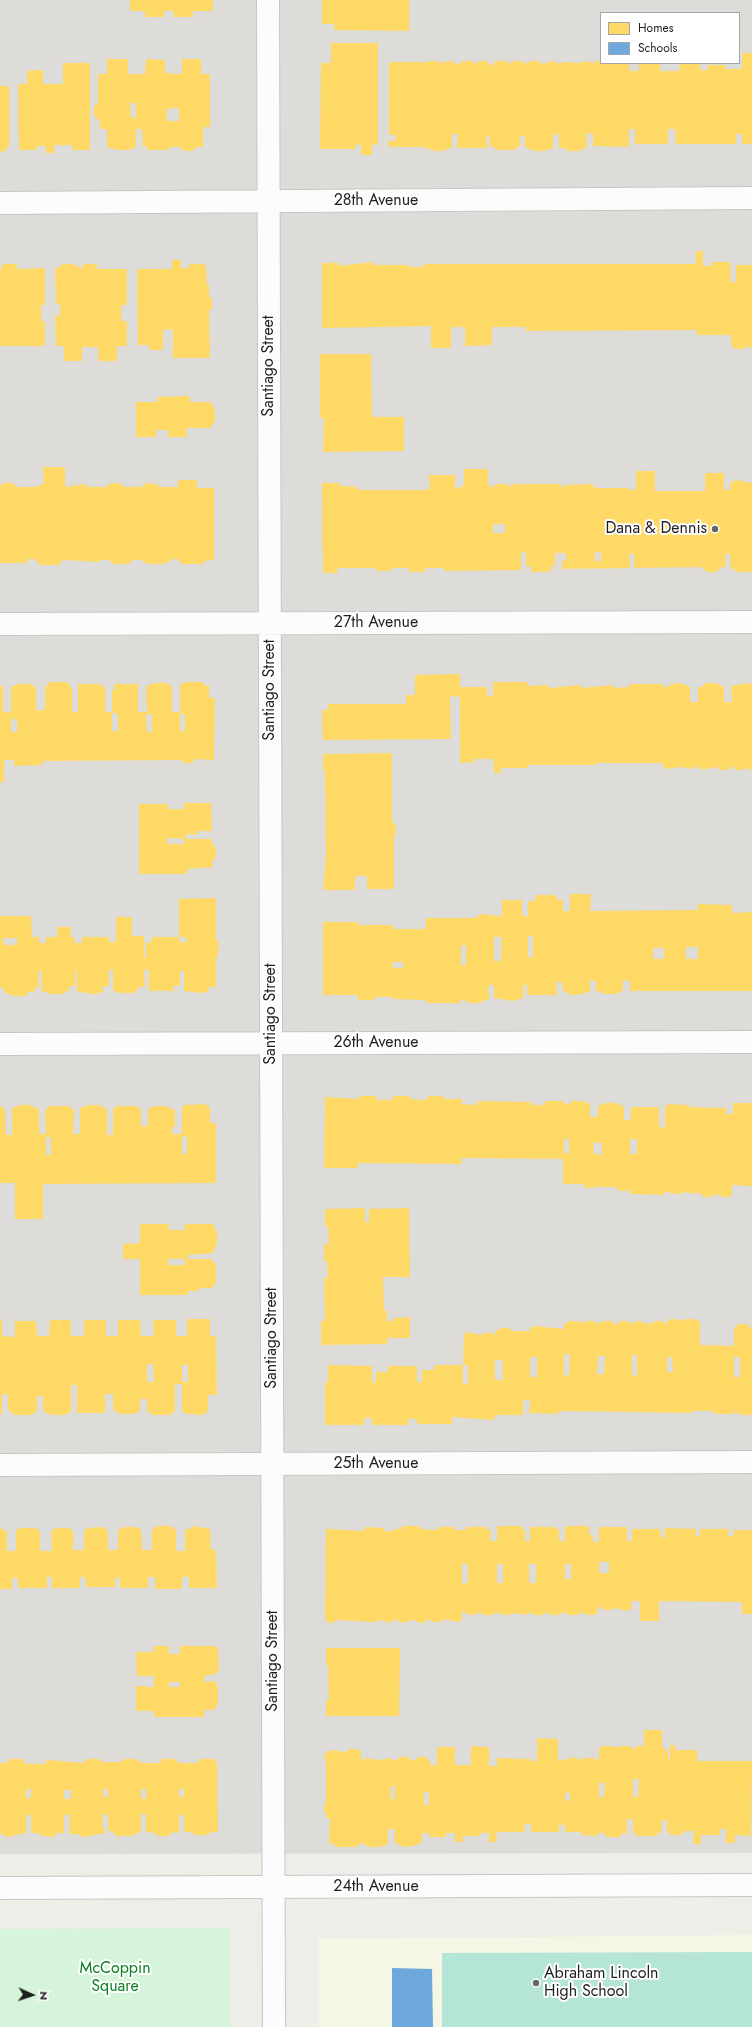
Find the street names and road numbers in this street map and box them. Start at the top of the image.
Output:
street label: 28th Avenue [334,191,418,211]
street label: Santiago Street [259,315,279,417]
street label: 27th Avenue [334,613,418,633]
street label: Santiago Street [260,639,280,741]
street label: Santiago Street [261,963,281,1065]
street label: 26th Avenue [333,1033,419,1053]
street label: Santiago Street [262,1287,282,1389]
street label: 25th Avenue [333,1454,419,1474]
street label: Santiago Street [263,1610,283,1712]
street label: 24th Avenue [333,1877,419,1897]

